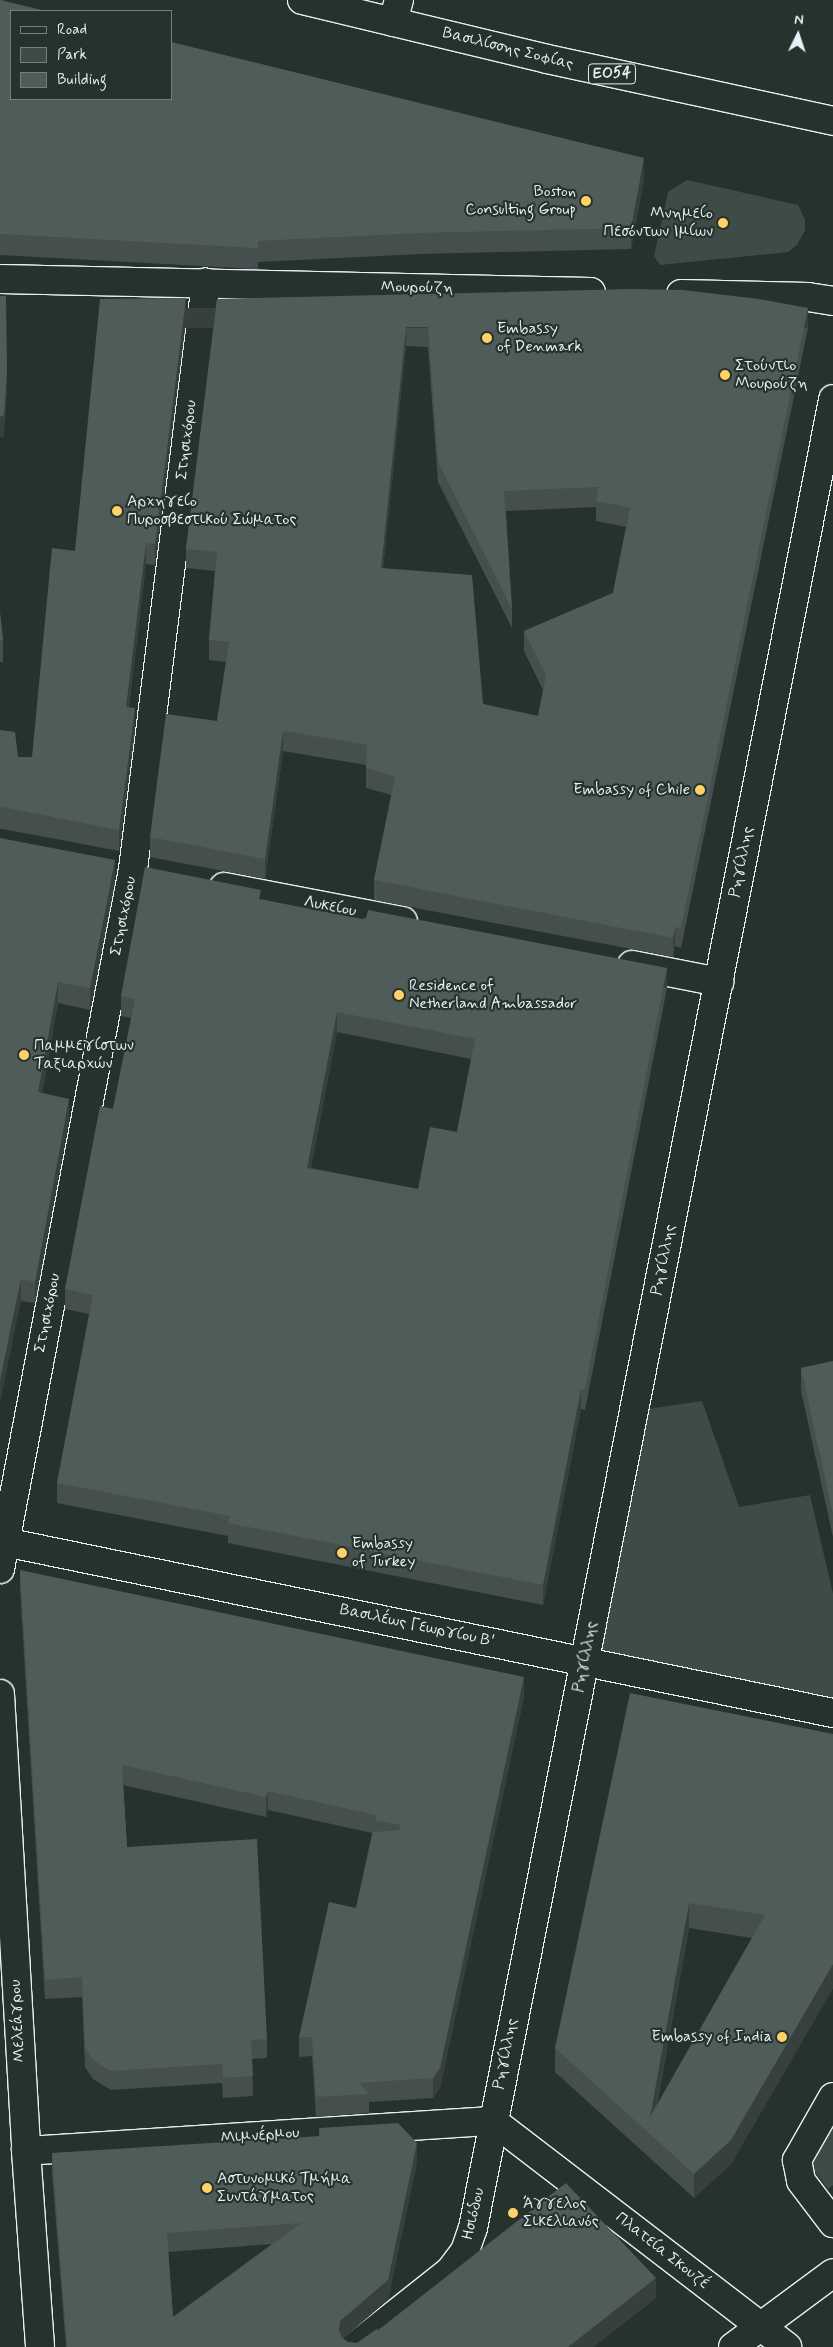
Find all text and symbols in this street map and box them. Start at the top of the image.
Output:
legend [10,10,172,100]
north arrow [773,10,823,60]
text: N [794,11,804,29]
text: Road [57,20,87,40]
street label: Βασιλίσσης Σοφίας [441,23,575,75]
text: Park [57,45,87,65]
road number: ΕΟ54 [587,62,637,86]
text: Building [57,70,107,90]
place label: Boston Consulting Group [466,182,576,220]
marker: Boston Consulting Group [580,195,592,207]
place label: Μνημείο Πεσόντων Ιμίων [604,204,713,242]
marker: Μνημείο Πεσόντων Ιμίων [717,217,729,229]
street label: Μουρούζη [381,278,453,298]
place label: Embassy of Denmark [497,319,583,357]
marker: Embassy of Denmark [481,332,493,344]
place label: Στούντιο Μουρούζη [735,356,808,394]
marker: Στούντιο Μουρούζη [719,369,731,381]
street label: Στησιχόρου [173,399,201,481]
place label: Αρχηγείο Πυροσβεστικού Σώματος [127,492,296,530]
marker: Αρχηγείο Πυροσβεστικού Σώματος [111,505,123,517]
place label: Embassy of Chile [573,780,690,800]
marker: Embassy of Chile [694,784,706,796]
street label: Ρηγίλλης [726,825,758,899]
street label: Στησιχόρου [107,875,141,957]
street label: Λυκείου [302,893,358,921]
place label: Residence of Netherland Ambassador [409,976,577,1014]
marker: Residence of Netherland Ambassador [393,989,405,1001]
place label: Παμμεγίστων Ταξιαρχών [34,1036,134,1074]
marker: Παμμεγίστων Ταξιαρχών [18,1049,30,1061]
street label: Ρηγίλλης [648,1223,680,1297]
street label: Στησιχόρου [31,1272,65,1354]
place label: Embassy of Turkey [352,1534,414,1572]
marker: Embassy of Turkey [336,1547,348,1559]
street label: Βασιλέως Γεωργίου Β' [338,1600,496,1652]
street label: Ρηγίλλης [570,1620,602,1694]
street label: Μελεάγρου [6,1979,30,2063]
street label: Ρηγίλλης [490,2017,522,2091]
place label: Embassy of India [651,2027,772,2047]
marker: Embassy of India [776,2031,788,2043]
street label: Μιμνέρμου [220,2124,300,2148]
place label: Αστυνομικό Τμήμα Συντάγματος [217,2169,351,2207]
marker: Αστυνομικό Τμήμα Συντάγματος [201,2182,213,2194]
street label: Ησιόδου [459,2186,489,2242]
place label: Άγγελος Σικελιανός [523,2194,599,2232]
marker: Άγγελος Σικελιανός [507,2207,519,2219]
street label: Πλατεία Σκουζέ [611,2208,713,2294]

